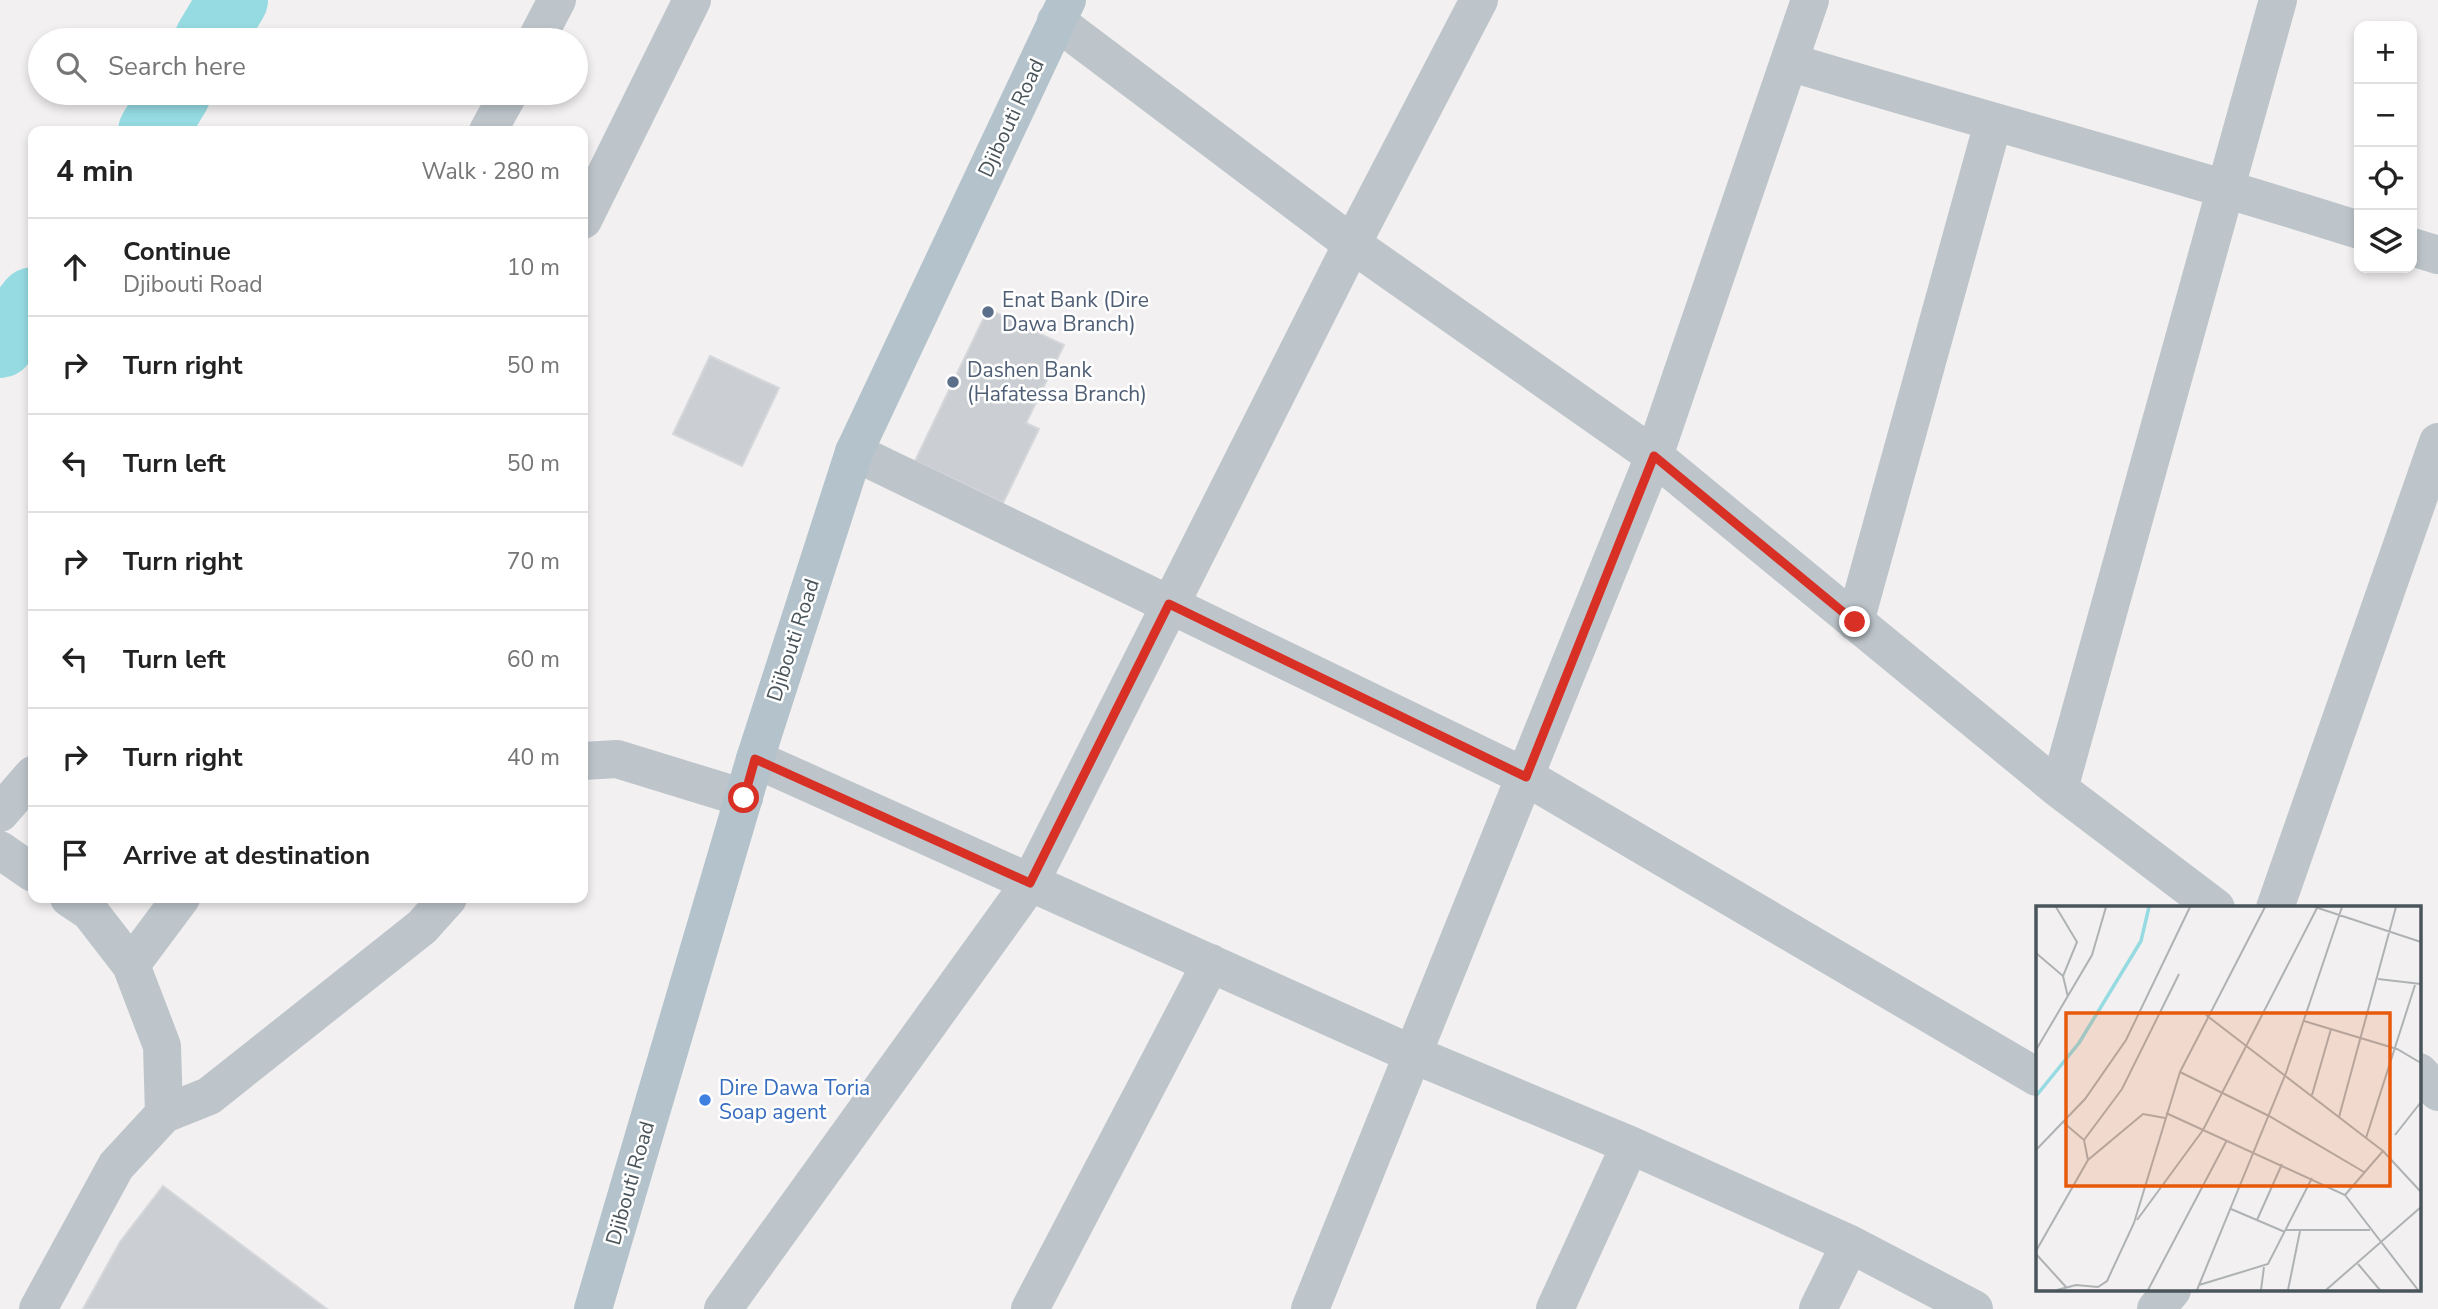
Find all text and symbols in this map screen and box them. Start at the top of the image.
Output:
map controls [2354,21,2417,273]
button: + [2354,21,2417,84]
search box [28,28,588,105]
icon: search [52,48,90,86]
text: Search here [108,49,246,84]
street label: Djibouti Road [971,54,1051,182]
button: − [2354,84,2417,147]
button: locate [2354,147,2417,210]
text: 4 min [56,151,134,192]
text: Walk · 280 m [421,156,560,187]
button: layers [2354,210,2417,273]
text: Continue [123,234,231,269]
icon: ahead [56,248,94,286]
text: 10 m [507,252,560,283]
text: Djibouti Road [123,269,263,300]
place label: Enat Bank (Dire Dawa Branch) [1002,286,1149,338]
marker: Enat Bank (Dire Dawa Branch) [980,304,996,320]
icon: right [56,346,94,384]
text: Turn right [123,348,242,383]
text: 50 m [507,350,560,381]
place label: Dashen Bank (Hafatessa Branch) [967,356,1147,408]
marker: Dashen Bank (Hafatessa Branch) [945,374,961,390]
icon: left [56,444,94,482]
text: Turn left [123,446,226,481]
text: 50 m [507,448,560,479]
icon: right [56,542,94,580]
text: Turn right [123,544,242,579]
text: 70 m [507,546,560,577]
street label: Djibouti Road [760,575,826,705]
route end [1839,606,1870,637]
icon: left [56,640,94,678]
text: Turn left [123,642,226,677]
text: 60 m [507,644,560,675]
icon: right [56,738,94,776]
text: Turn right [123,740,242,775]
text: 40 m [507,742,560,773]
route start [728,782,759,813]
icon: arrive [56,836,94,874]
text: Arrive at destination [123,838,370,873]
inset map [2036,906,2420,1292]
place label: Dire Dawa Toria Soap agent [719,1074,870,1126]
marker: Dire Dawa Toria Soap agent [697,1092,713,1108]
street label: Djibouti Road [599,1118,661,1248]

